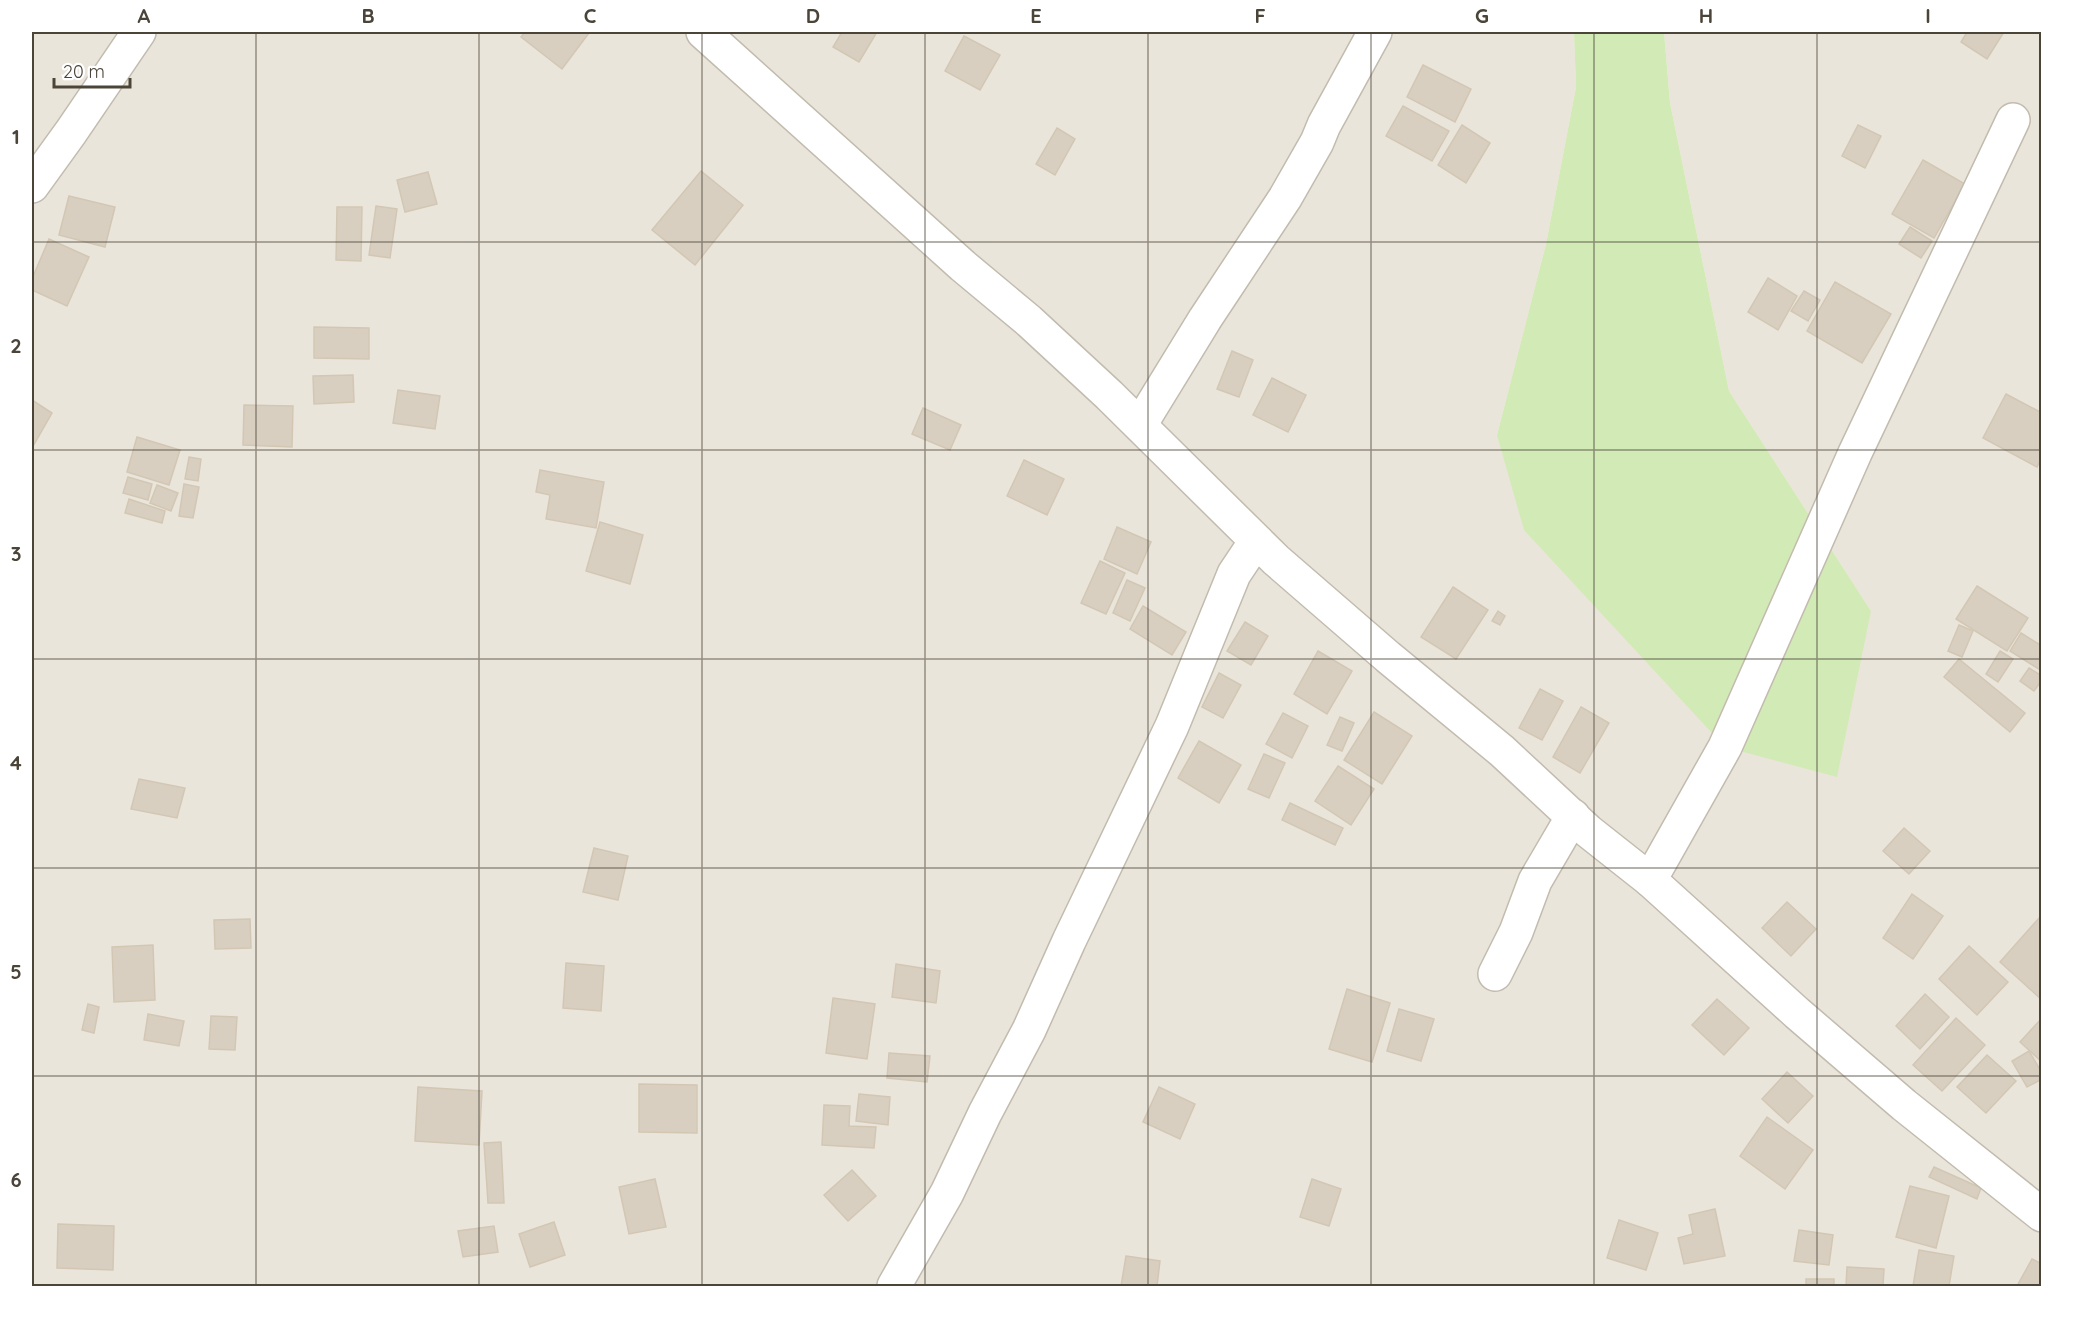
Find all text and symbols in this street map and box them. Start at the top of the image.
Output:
text: A [138,3,151,28]
text: B [361,3,375,28]
text: C [584,3,597,28]
text: D [806,3,820,28]
text: E [1030,3,1042,28]
text: F [1254,3,1266,28]
text: G [1475,3,1489,28]
text: H [1699,3,1713,28]
text: I [1925,3,1931,28]
scale bar [54,51,130,89]
text: 20 m [63,60,105,83]
text: 1 [12,124,20,149]
text: 2 [10,333,22,358]
text: 3 [11,541,21,566]
text: 4 [10,750,22,775]
text: 5 [10,959,22,984]
text: 6 [10,1167,22,1192]

